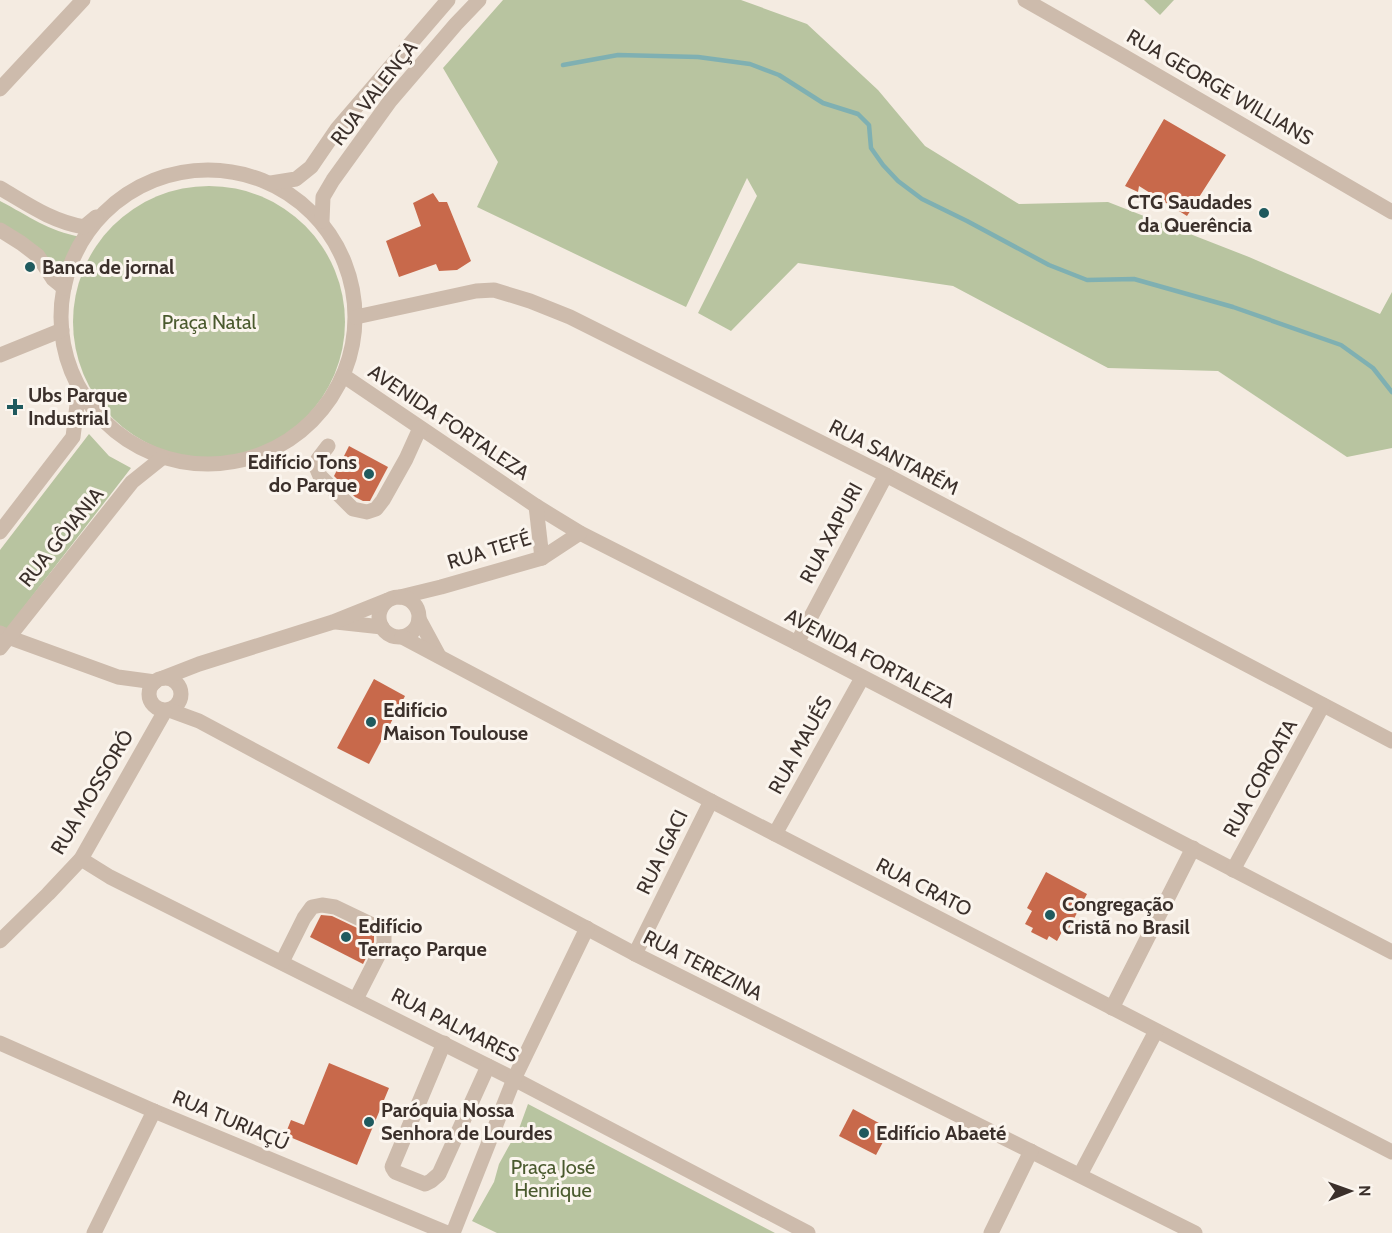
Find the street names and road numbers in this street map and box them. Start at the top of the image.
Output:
street label: RUA GEORGE WILLIANS [1123,24,1318,150]
street label: RUA VALENÇA [326,35,423,150]
street label: AVENIDA FORTALEZA [364,359,534,485]
street label: RUA SANTARÉM [825,414,963,500]
street label: RUA XAPURI [795,479,867,587]
street label: RUA GÔIANIA [14,482,109,591]
street label: RUA TEFÉ [444,526,534,574]
street label: AVENIDA FORTALEZA [781,603,960,713]
street label: RUA MAUÉS [763,691,837,798]
street label: RUA COROATA [1218,714,1303,841]
street label: RUA MOSSORÓ [45,725,139,859]
street label: RUA IGACI [631,806,693,898]
street label: RUA CRATO [872,853,976,921]
street label: RUA TEREZINA [639,925,767,1006]
street label: RUA PALMARES [387,983,523,1067]
street label: RUA TURIAÇÚ [169,1085,293,1155]

